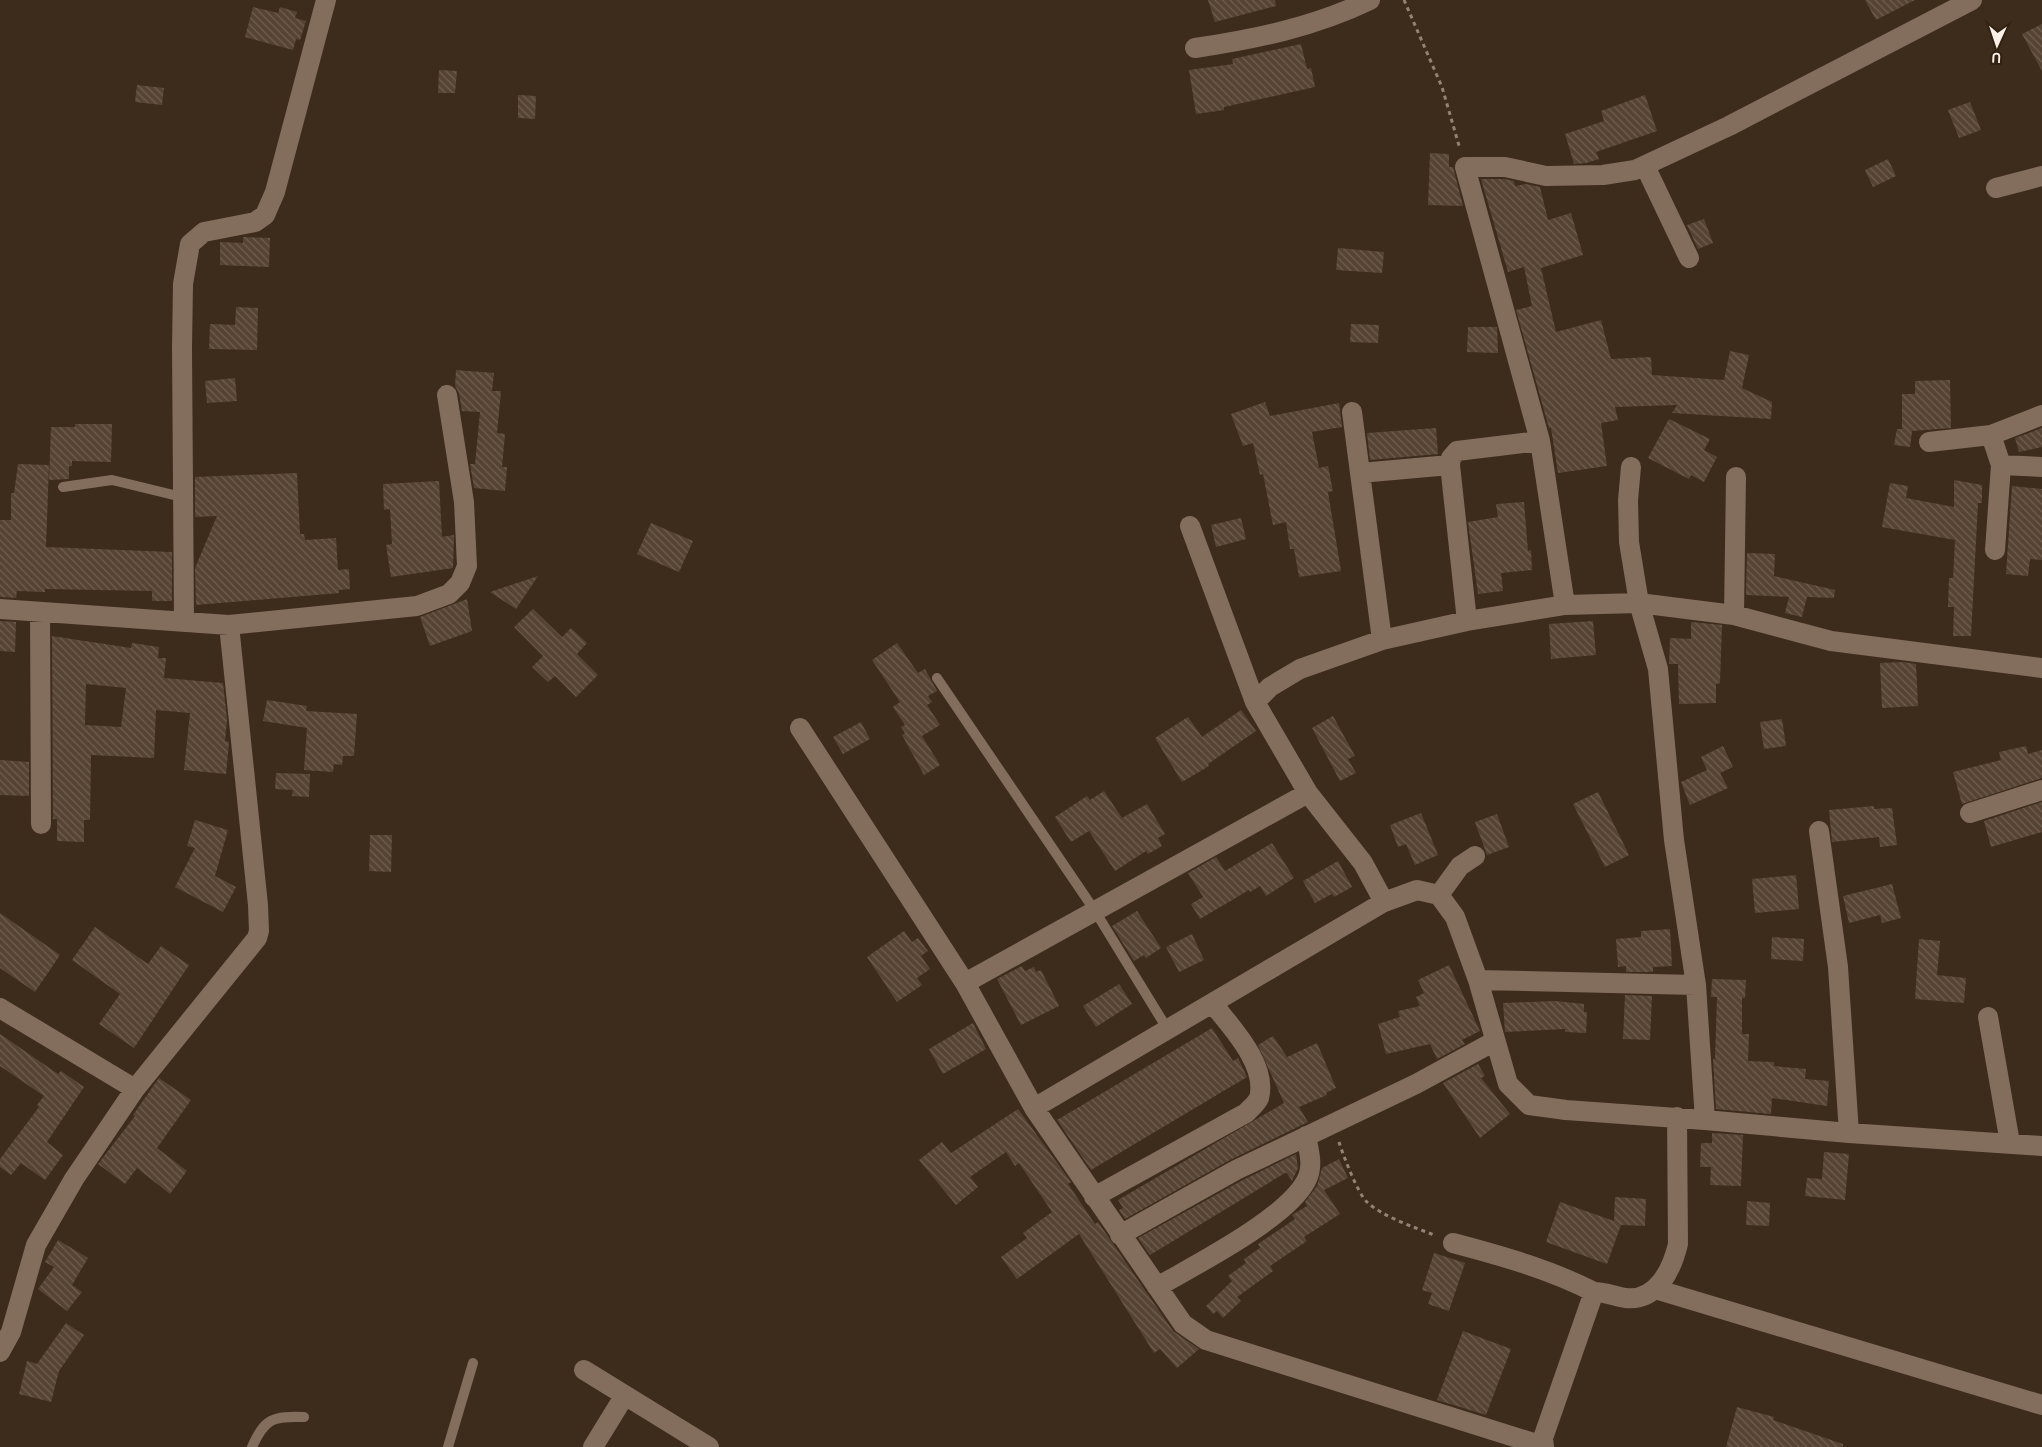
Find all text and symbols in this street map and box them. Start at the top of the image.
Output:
north arrow [1972,20,2022,70]
text: U [1991,49,2001,67]

